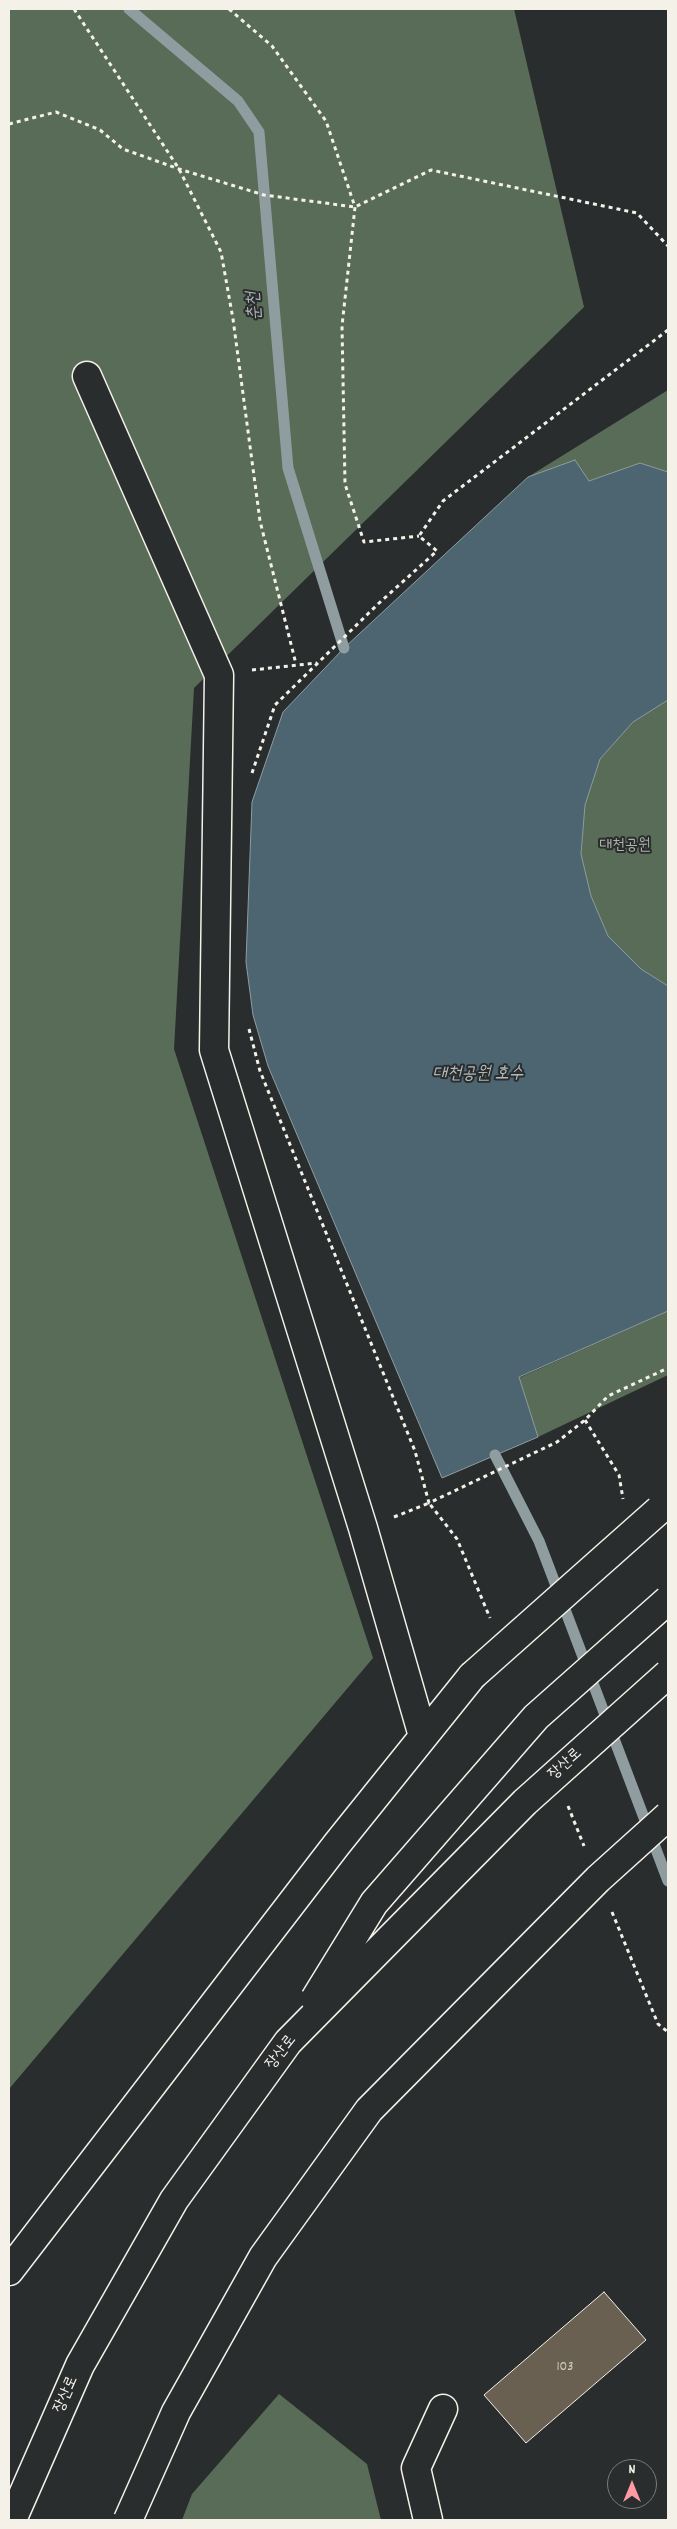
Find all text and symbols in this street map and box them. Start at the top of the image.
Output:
water label: 춘천 [244,291,268,321]
park label: 대천공원 [599,837,651,857]
water label: 대천공원 호수 [432,1065,524,1087]
street label: 장산로 [545,1745,587,1785]
street label: 장산로 [263,2032,301,2074]
house number: 103 [557,2360,573,2376]
street label: 장산로 [50,2373,84,2417]
north arrow [607,2459,657,2509]
text: N [629,2460,635,2480]

